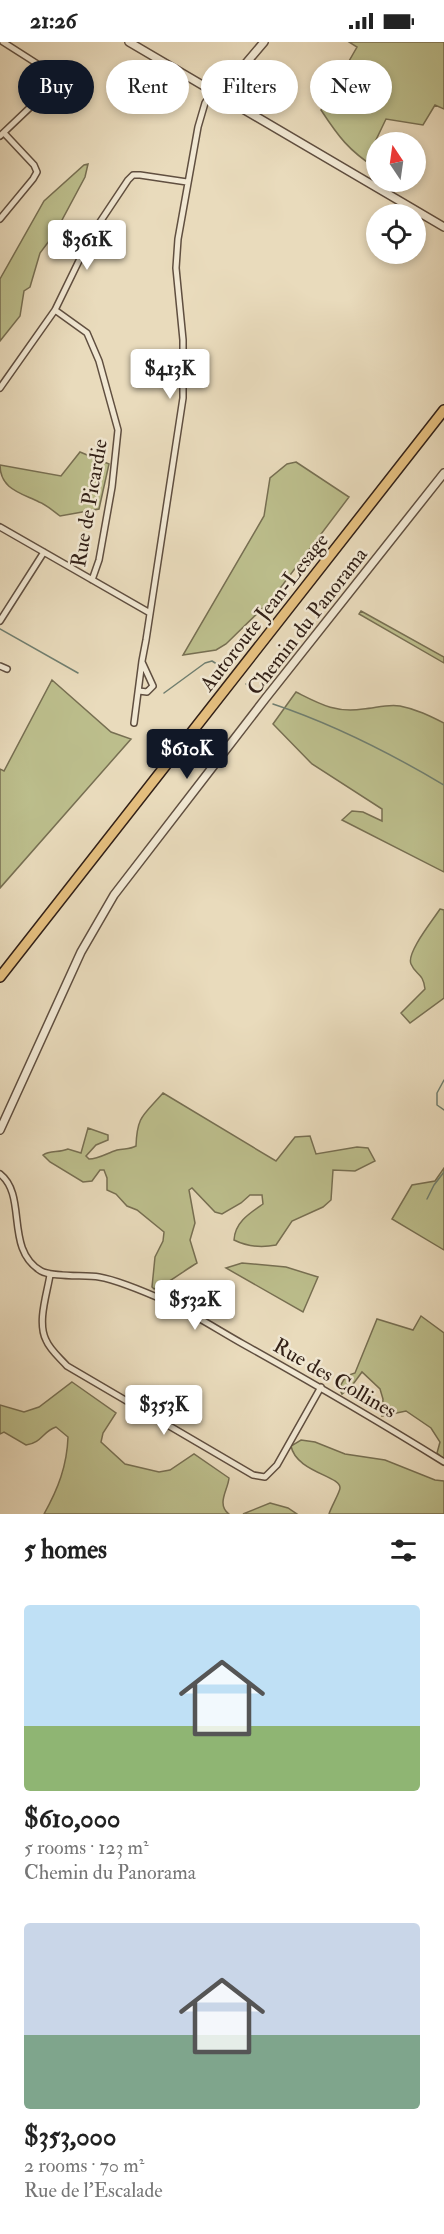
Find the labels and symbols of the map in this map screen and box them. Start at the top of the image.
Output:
north arrow [366,132,426,192]
pin: $361K [45,220,129,271]
pin: $413K [128,349,212,400]
street label: Rue de Picardie [65,437,114,569]
street label: Autoroute Jean-Lesage [193,527,335,698]
street label: Chemin du Panorama [241,542,374,701]
pin: $610K [145,729,229,780]
pin: $532K [153,1280,237,1331]
street label: Rue des Collines [268,1332,401,1425]
pin: $353K [122,1385,206,1436]

